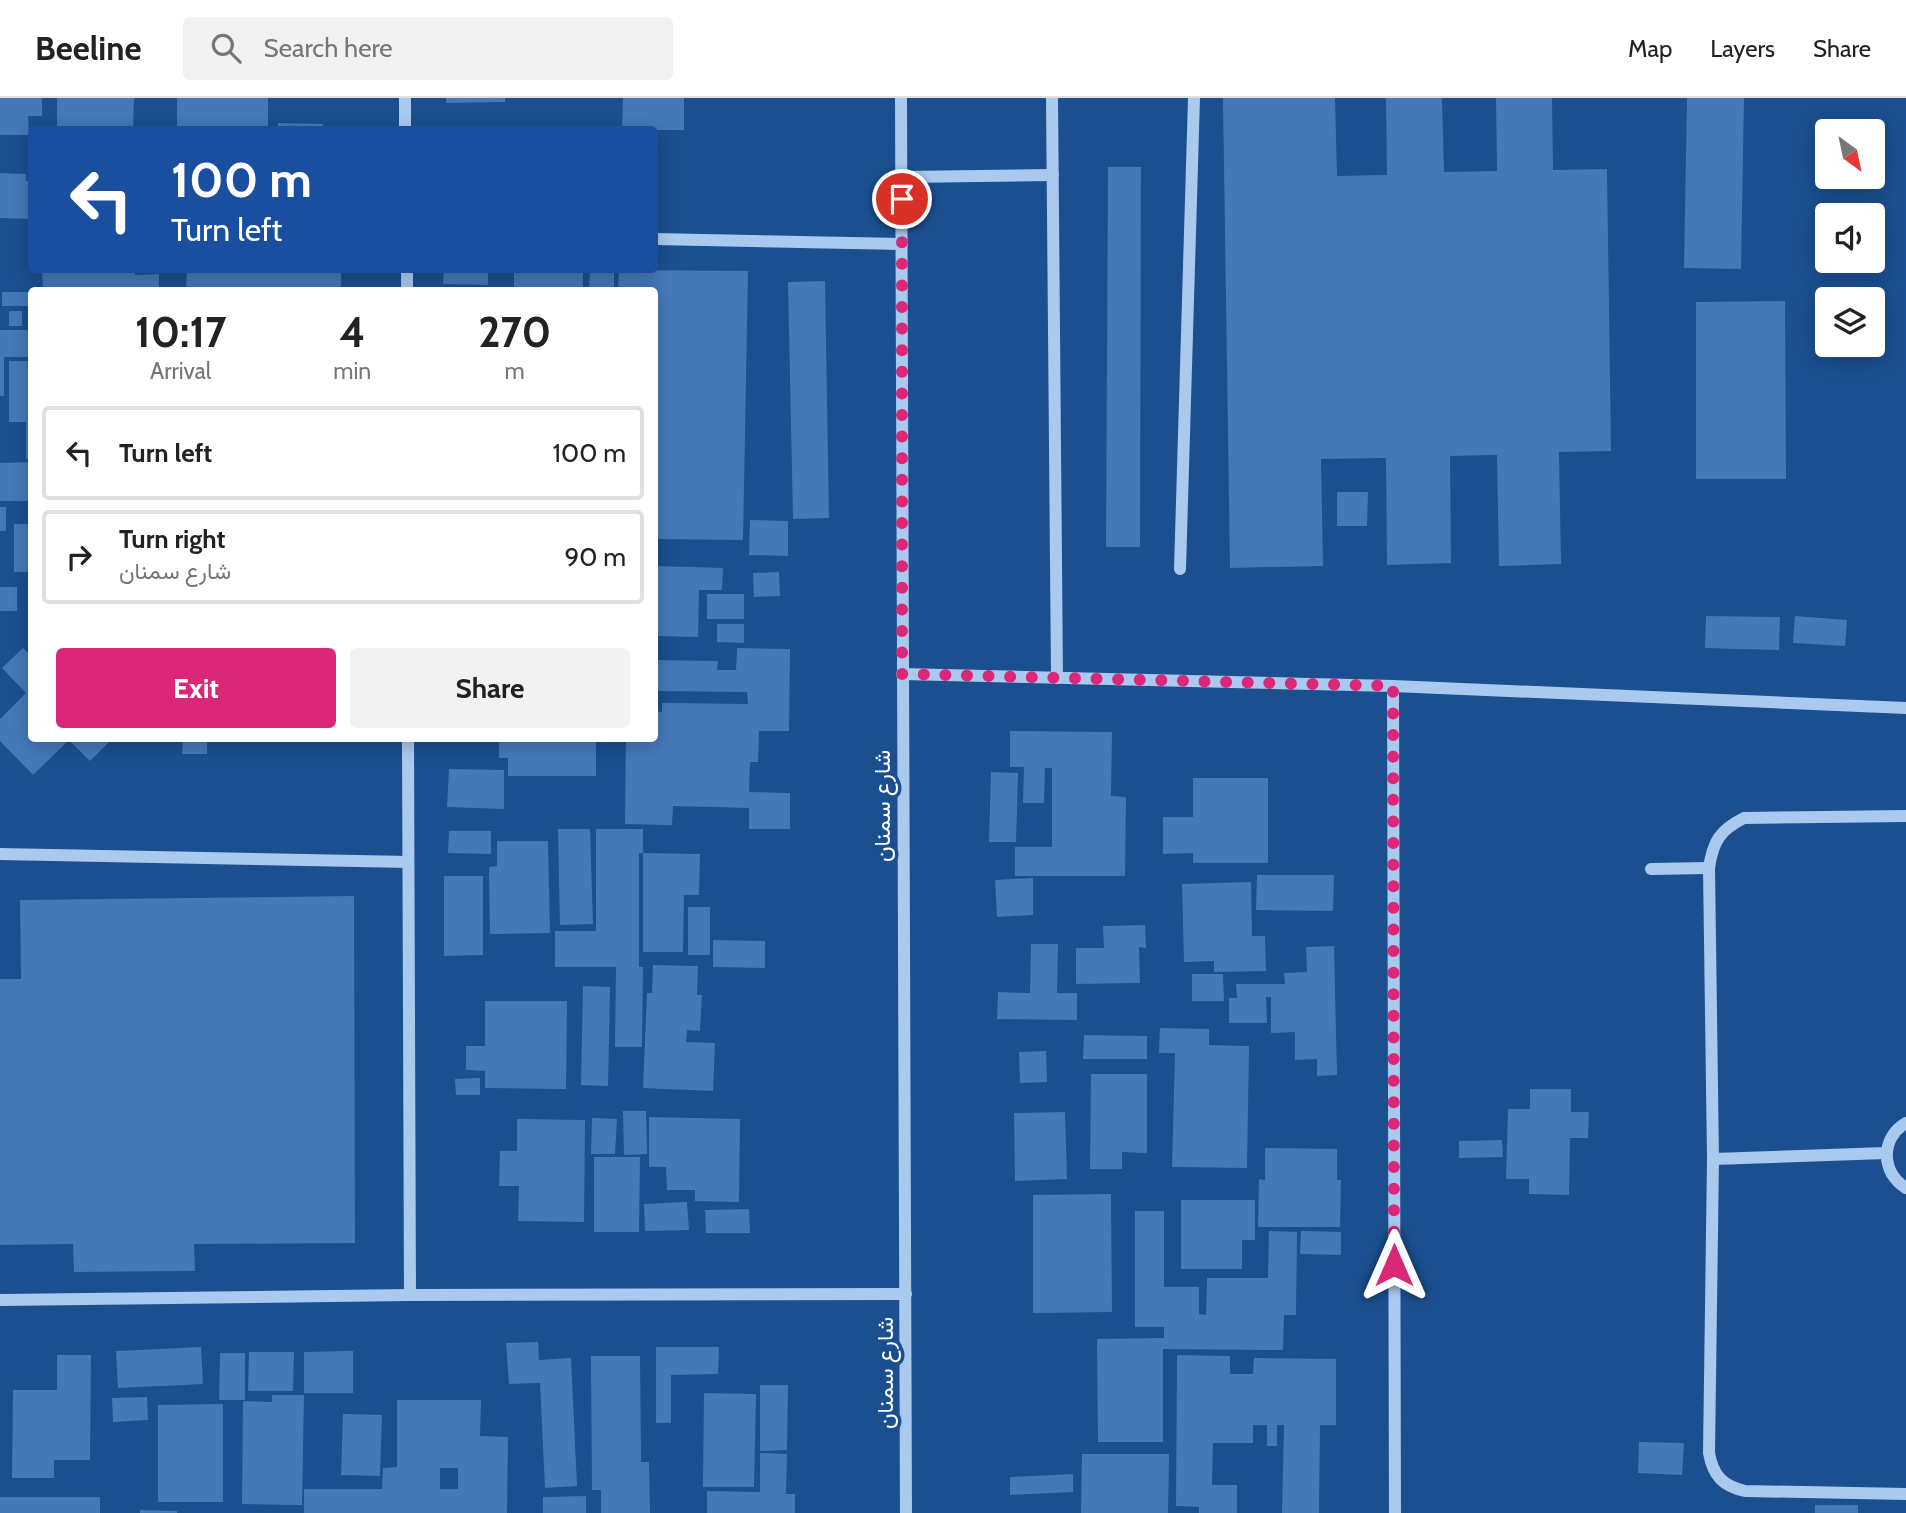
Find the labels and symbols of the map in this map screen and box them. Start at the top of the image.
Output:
north arrow [1815,119,1885,189]
pin [872,169,932,229]
street label: شارع سمنان [868,750,898,862]
position arrow [1357,1228,1431,1302]
street label: شارع سمنان [871,1317,901,1429]

